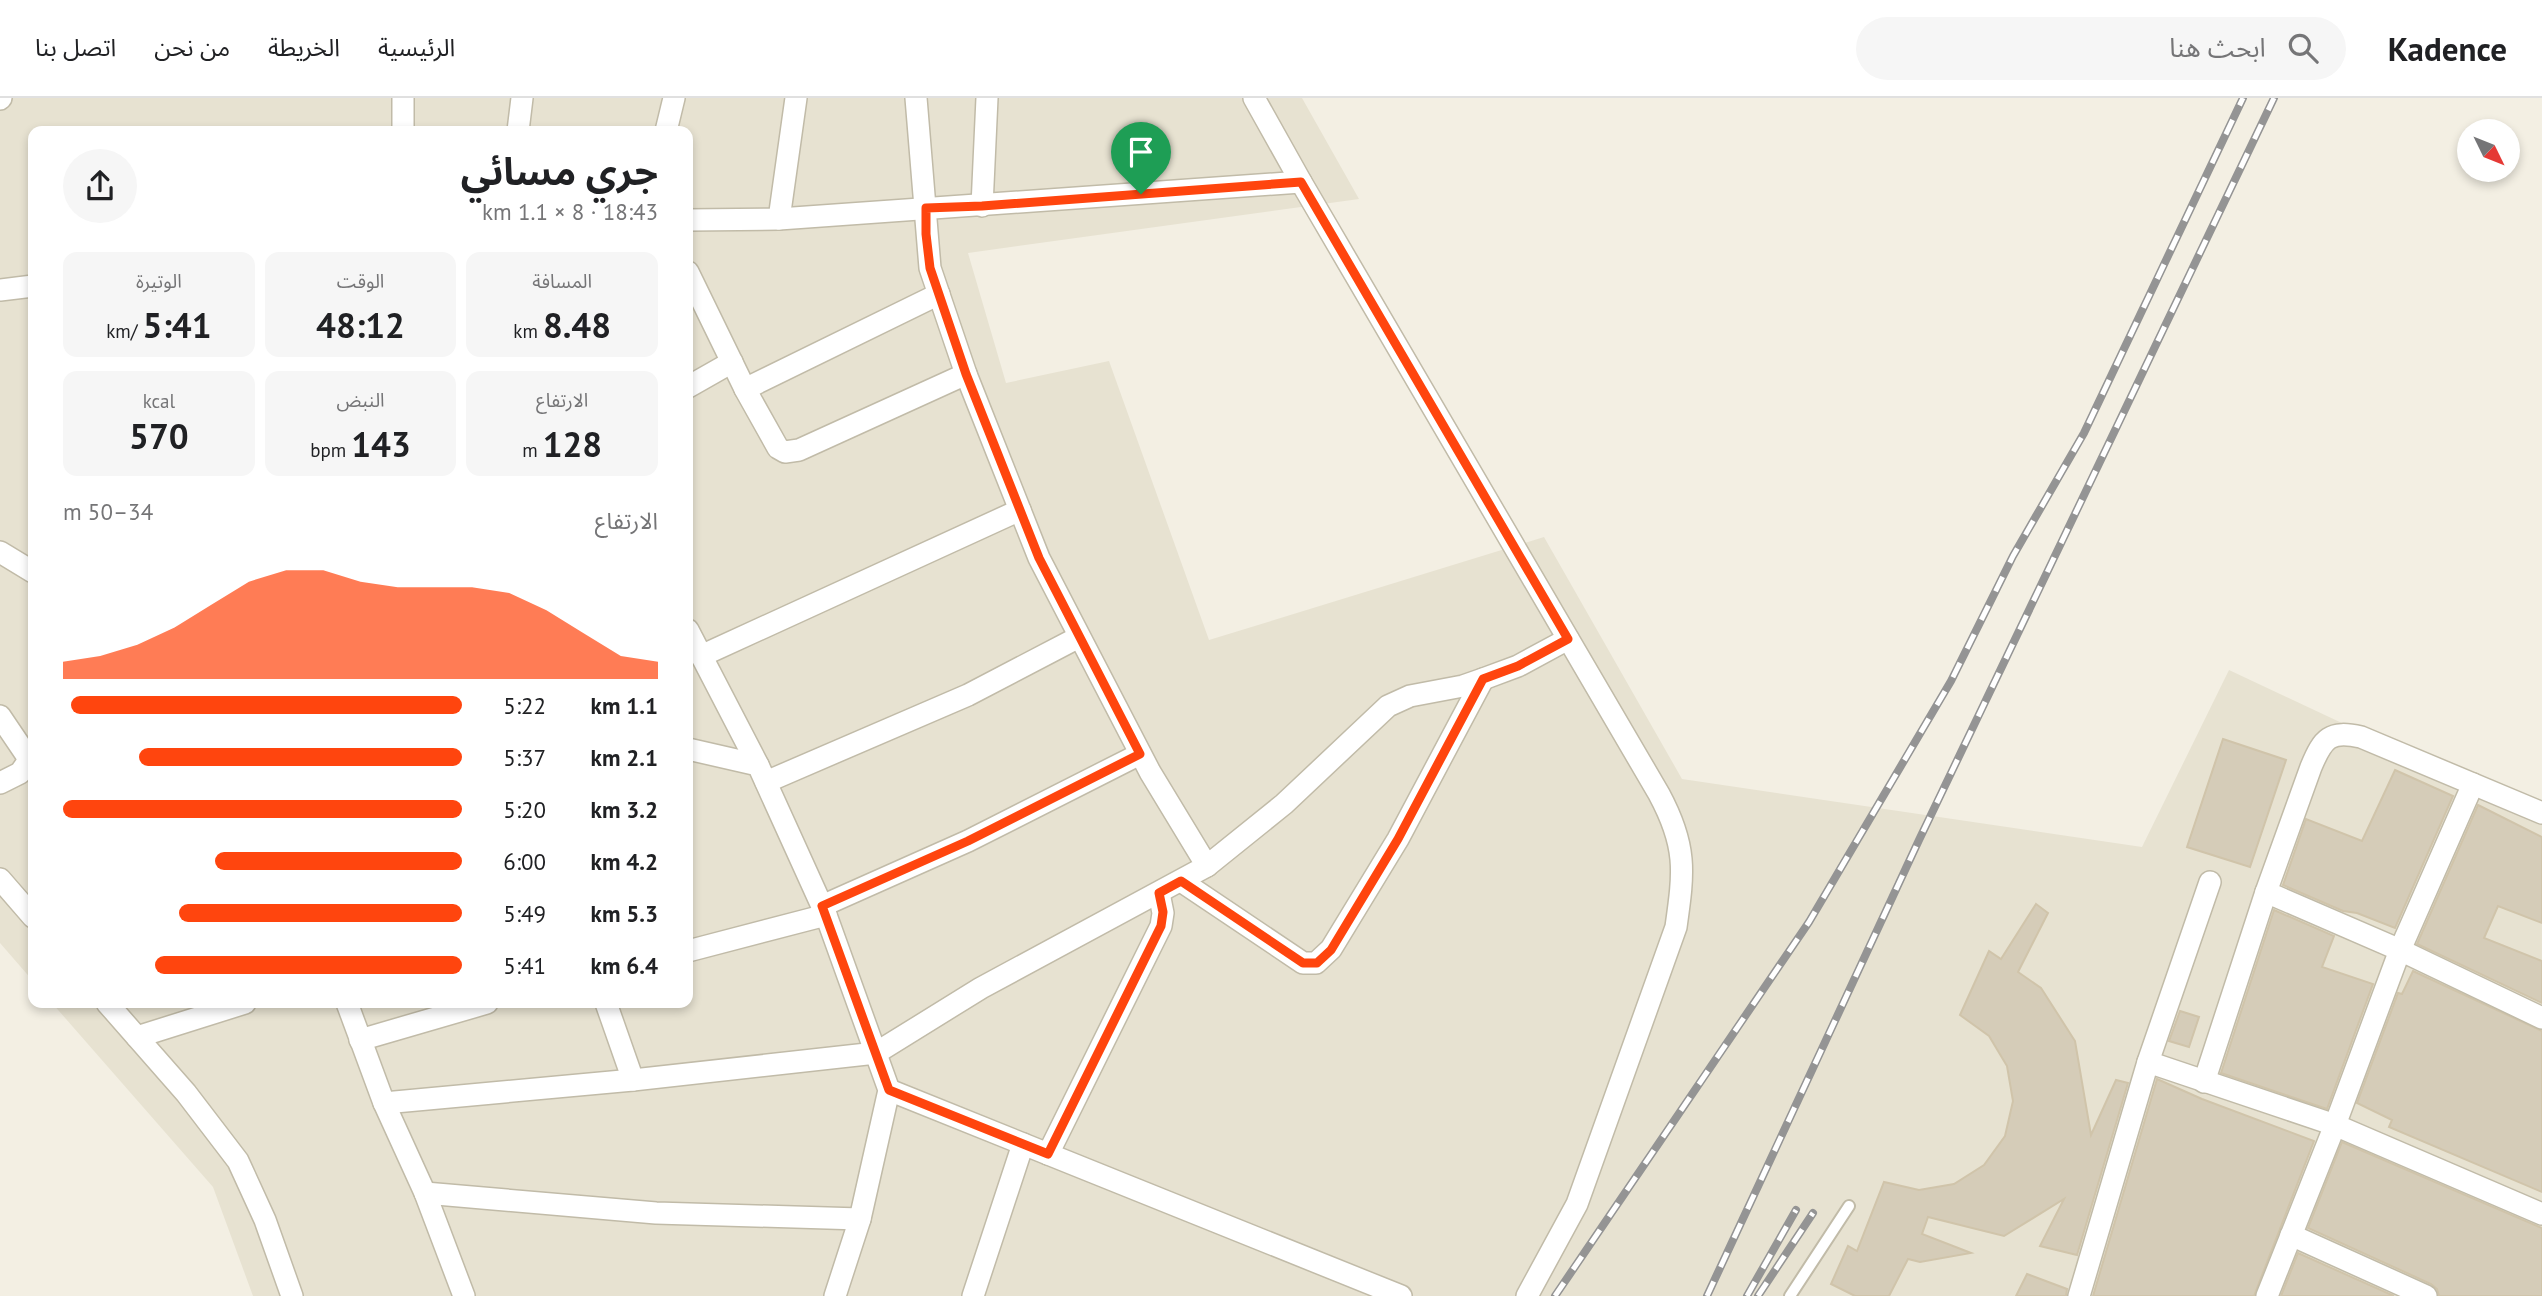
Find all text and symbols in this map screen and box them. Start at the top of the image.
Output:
search box [1856,17,2346,80]
text: Kadence [2388,27,2507,70]
icon: search [2284,29,2322,67]
text: ابحث هنا [2169,31,2266,64]
text: اتصل بنا [35,32,116,63]
text: من نحن [154,32,230,63]
text: الخريطة [268,32,340,63]
text: الرئيسية [378,32,455,63]
north arrow [2457,119,2520,182]
map controls [2457,119,2520,182]
pin [1111,122,1171,194]
icon: arrive [1122,133,1160,171]
text: جري مسائي [461,146,658,195]
button: share [63,149,137,223]
text: 18:43 · 8 × 1.1 km [482,197,658,226]
text: الوتيرة [136,269,182,293]
text: الوقت [337,269,384,293]
text: المسافة [532,269,592,293]
text: 5:41 [143,302,211,348]
text: 48:12 [316,302,405,348]
text: 8.48 [543,302,611,348]
text: /km [106,319,143,343]
text: km [513,319,543,343]
text: النبض [336,388,385,412]
text: الارتفاع [536,388,588,412]
text: kcal [143,389,175,413]
text: 570 [129,413,189,459]
text: 143 [351,421,411,467]
text: 128 [543,421,602,467]
text: bpm [310,438,351,462]
text: m [522,438,543,462]
text: 34–50 m [63,497,153,526]
text: الارتفاع [595,506,658,535]
text: 5:22 [503,691,546,720]
text: 1.1 km [591,691,658,720]
text: 5:37 [503,743,546,772]
text: 2.1 km [591,743,658,772]
text: 5:20 [503,795,546,824]
text: 3.2 km [591,795,658,824]
text: 6:00 [503,847,546,876]
text: 4.2 km [591,847,658,876]
text: 5:49 [503,899,546,928]
text: 5.3 km [591,899,658,928]
text: 5:41 [503,951,546,980]
text: 6.4 km [591,951,658,980]

